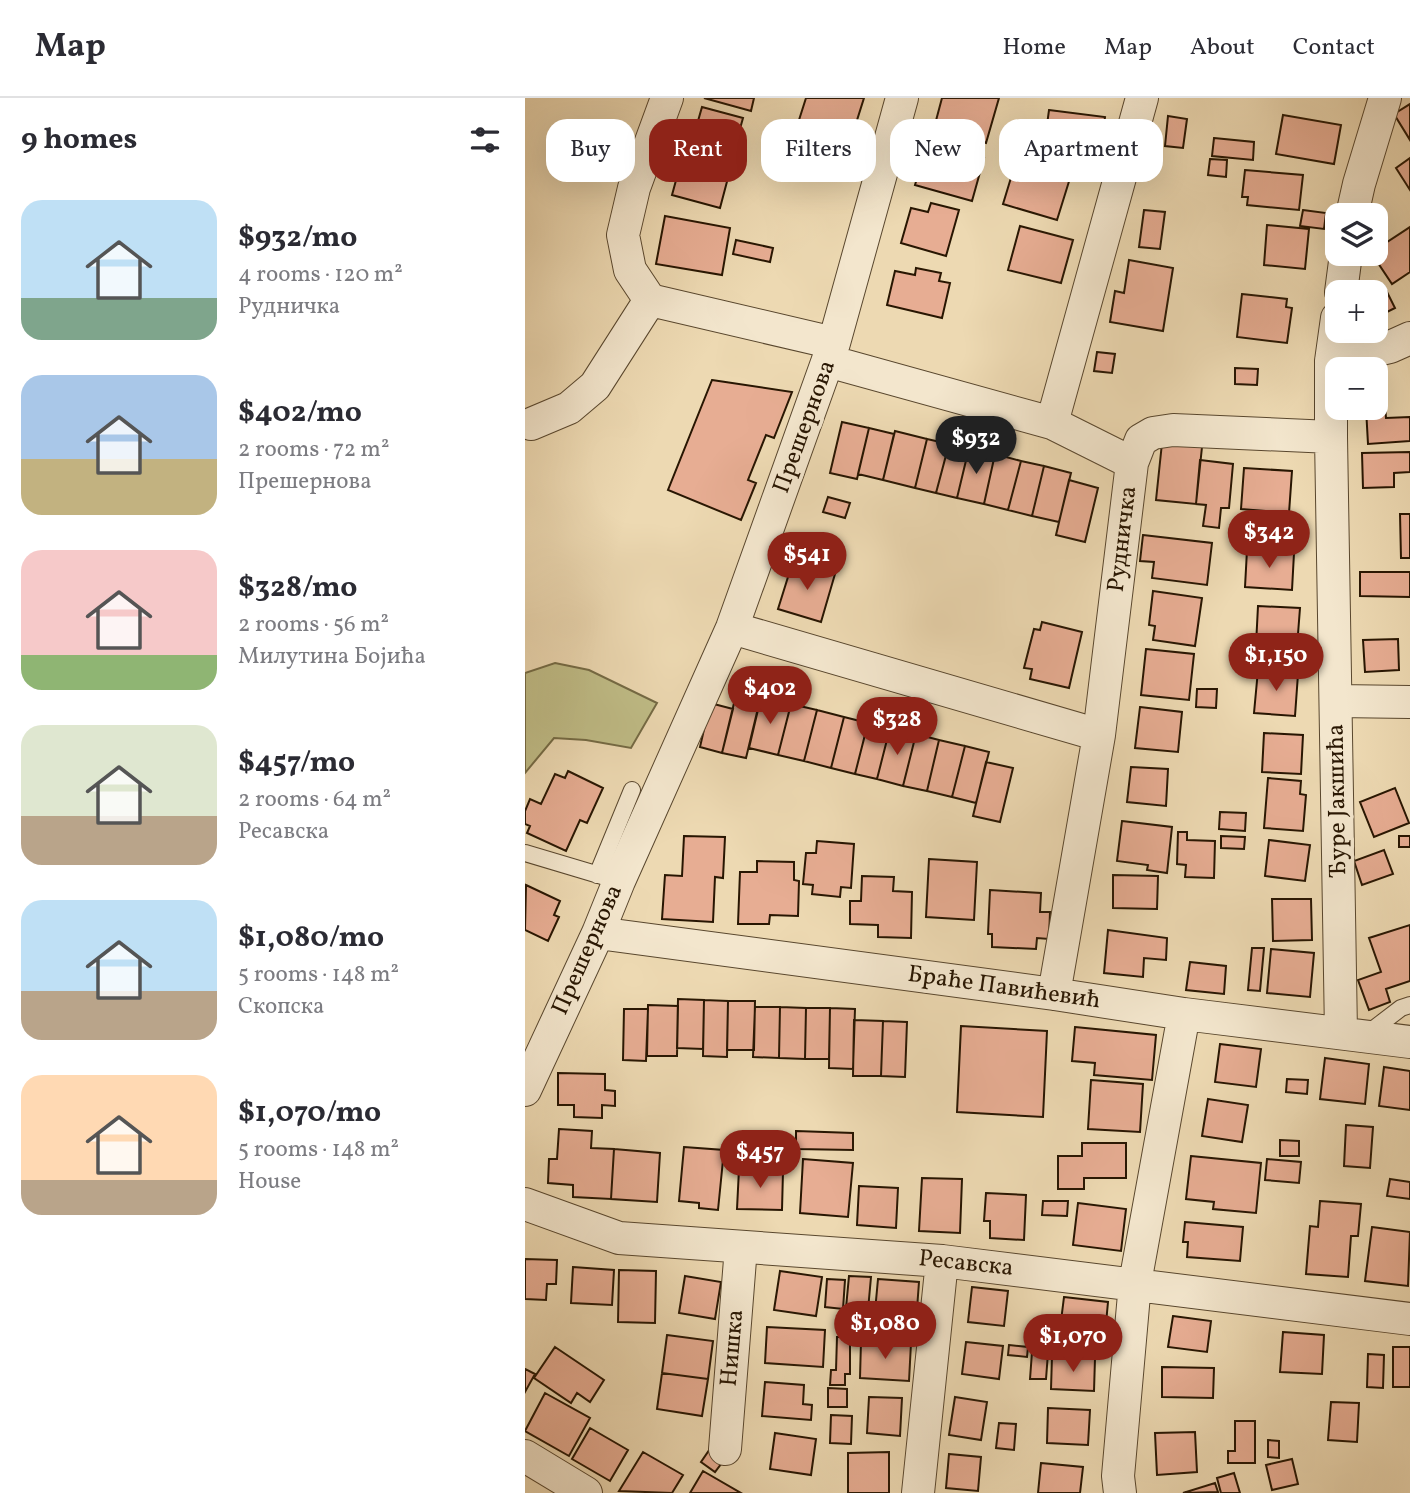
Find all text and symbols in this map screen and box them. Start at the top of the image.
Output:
text: Map [35,25,106,71]
text: Home [1002,31,1066,65]
text: Map [1104,31,1152,65]
text: About [1190,31,1255,65]
text: Contact [1293,31,1375,65]
text: 9 homes [21,119,137,161]
chip: Buy [546,119,635,182]
chip: Rent [649,119,747,182]
chip: Filters [761,119,876,182]
chip: New [890,119,985,182]
chip: Apartment [999,119,1163,182]
icon: filters [466,121,504,159]
map controls [1325,203,1388,420]
button: layers [1325,203,1388,266]
text: $932/mo [238,217,357,259]
icon: home [77,228,161,312]
text: 4 rooms · 120 m² [238,259,403,291]
button: + [1325,280,1388,343]
text: Рудничка [238,291,340,323]
street label: Прешернова [765,356,845,498]
button: − [1325,357,1388,420]
text: $402/mo [238,392,362,434]
icon: home [77,403,161,487]
pin: $932 [935,416,1017,476]
text: $932 [951,423,1001,455]
text: 2 rooms · 72 m² [238,434,389,466]
text: Прешернова [238,466,372,498]
street label: Рудничка [1100,484,1146,594]
pin: $342 [1228,510,1310,570]
text: $342 [1244,517,1294,549]
pin: $541 [766,532,848,592]
text: $541 [783,539,831,571]
text: $328/mo [238,567,357,609]
icon: home [77,578,161,662]
text: 2 rooms · 56 m² [238,609,389,641]
pin: $1,150 [1219,634,1333,693]
text: $1,150 [1245,640,1307,672]
text: Милутина Бојића [238,641,426,673]
pin: $402 [729,666,811,726]
text: $402 [744,673,796,705]
pin: $328 [856,698,938,757]
text: $328 [872,704,922,736]
street label: Ђуре Јакшића [1320,724,1356,878]
text: $457/mo [238,742,355,784]
icon: home [77,753,161,837]
text: 2 rooms · 64 m² [238,784,391,816]
text: Ресавска [238,816,329,848]
street label: Прешернова [544,879,632,1021]
text: $1,080/mo [238,917,384,959]
icon: home [77,928,161,1012]
street label: Браће Павићевић [905,958,1103,1018]
text: 5 rooms · 148 m² [238,959,399,991]
text: Скопска [238,991,325,1023]
text: $1,070/mo [238,1092,381,1134]
icon: home [77,1103,161,1187]
pin: $457 [719,1130,801,1190]
text: 5 rooms · 148 m² [238,1134,399,1166]
text: $457 [736,1137,784,1169]
text: House [238,1166,301,1198]
street label: Ресавска [917,1242,1015,1286]
pin: $1,080 [828,1302,942,1361]
street label: Нишка [713,1308,753,1388]
text: $1,080 [850,1308,920,1340]
pin: $1,070 [1016,1314,1130,1374]
text: $1,070 [1039,1321,1107,1353]

